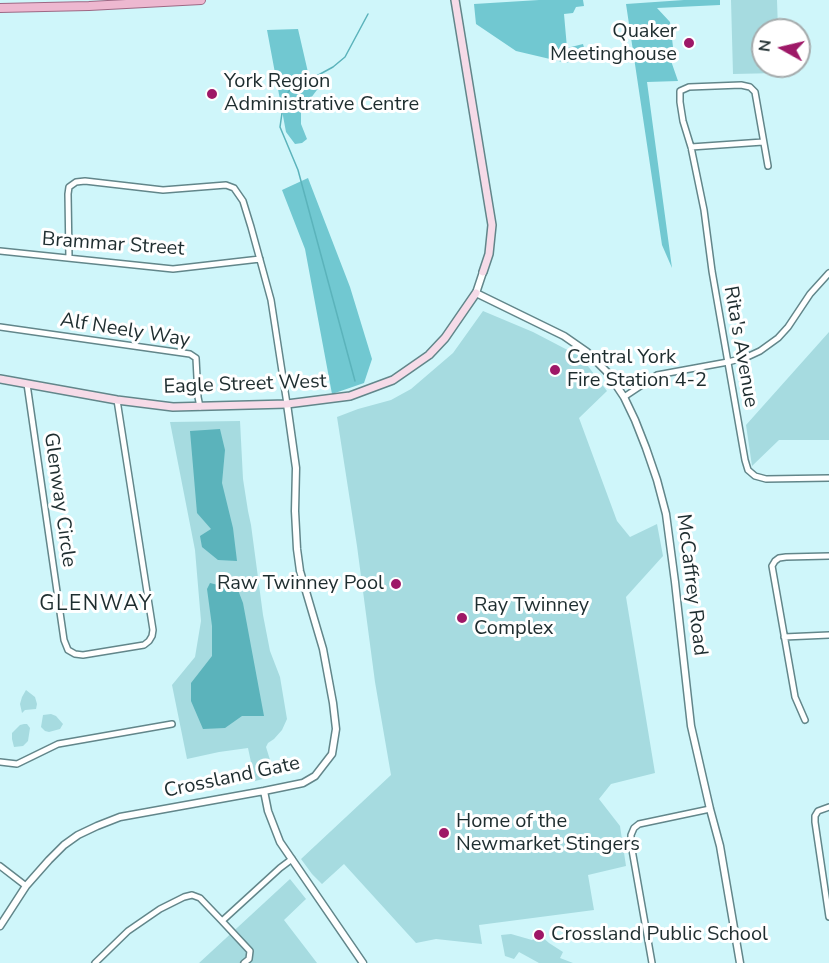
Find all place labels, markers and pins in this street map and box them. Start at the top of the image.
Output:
place label: Quaker Meetinghouse [550,20,677,67]
marker: Quaker Meetinghouse [682,36,696,50]
place label: York Region Administrative Centre [224,70,419,117]
marker: York Region Administrative Centre [205,87,219,101]
place label: Central York Fire Station 4-2 [567,346,707,393]
marker: Central York Fire Station 4-2 [548,363,562,377]
place label: Raw Twinney Pool [217,572,384,596]
marker: Raw Twinney Pool [389,577,403,591]
place label: Ray Twinney Complex [474,594,589,641]
marker: Ray Twinney Complex [455,611,469,625]
place label: Home of the Newmarket Stingers [456,810,640,857]
marker: Home of the Newmarket Stingers [437,826,451,840]
place label: Crossland Public School [551,923,768,947]
marker: Crossland Public School [532,928,546,942]

